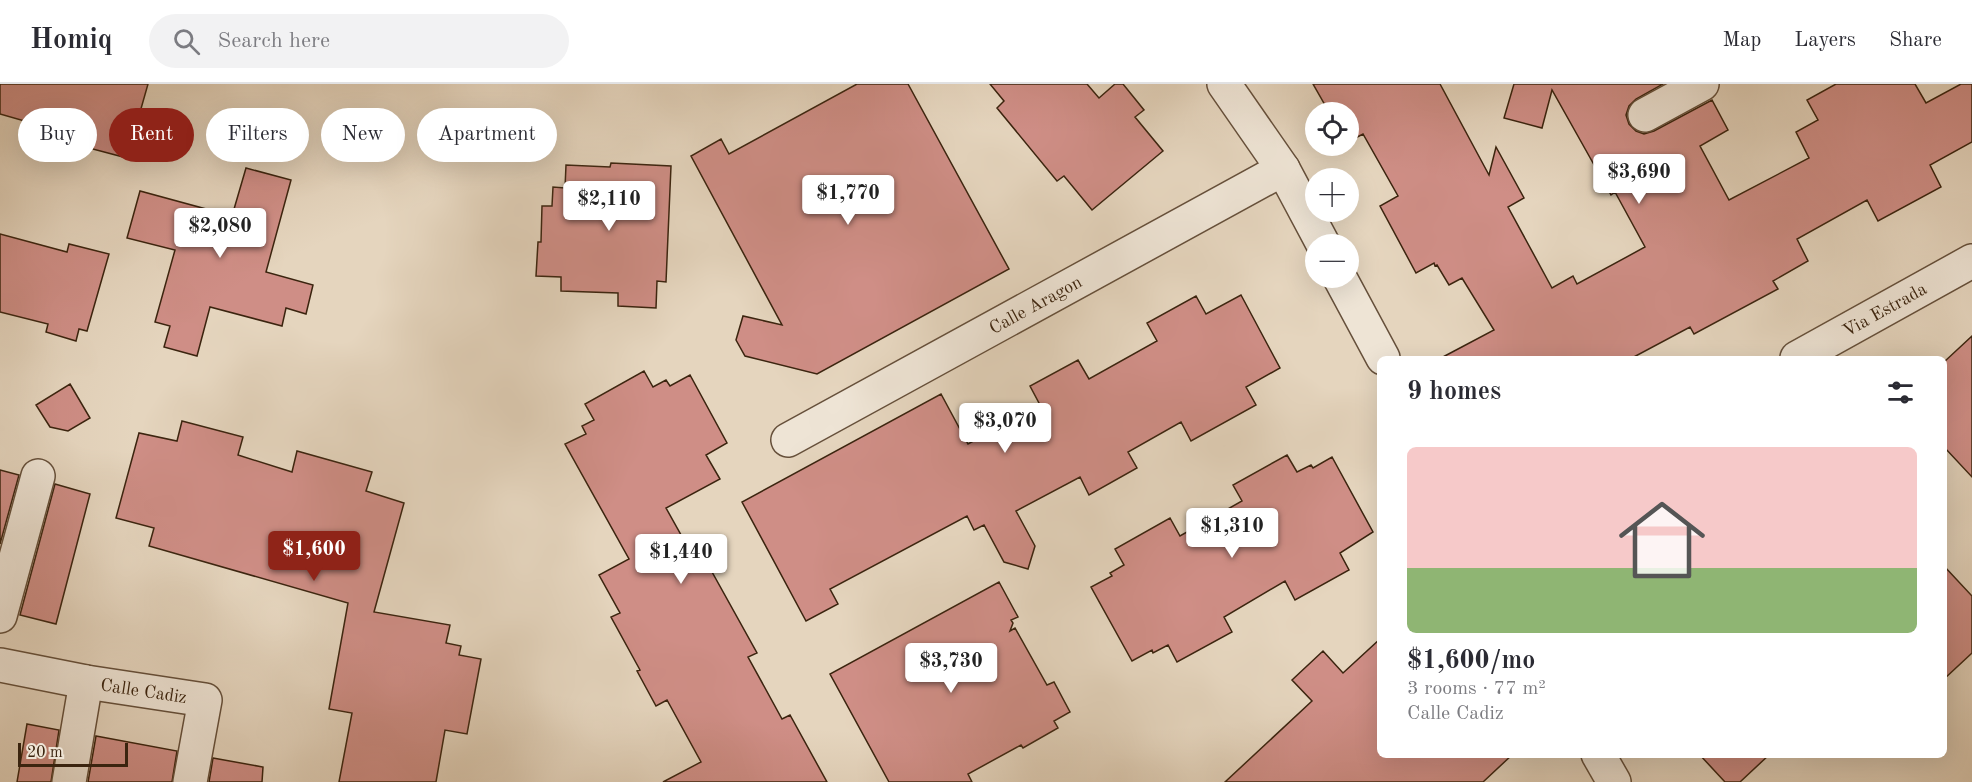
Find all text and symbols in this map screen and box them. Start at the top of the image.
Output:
search box [149,14,569,68]
icon: search [170,25,203,58]
text: Homiq [30,27,113,55]
text: Search here [218,30,330,52]
text: Map [1722,30,1761,51]
text: Layers [1794,30,1856,51]
text: Share [1889,30,1942,51]
map controls [1305,102,1359,288]
button: locate [1305,102,1359,156]
chip: Buy [18,108,97,162]
chip: Rent [109,108,194,162]
chip: Filters [206,108,309,162]
chip: New [321,108,405,162]
chip: Apartment [417,108,557,162]
pin: $3,690 [1590,154,1688,205]
text: $3,690 [1607,163,1671,183]
button: + [1305,168,1359,222]
pin: $1,770 [799,175,897,226]
pin: $2,110 [560,181,658,232]
text: $1,770 [816,184,880,204]
text: $2,110 [577,190,641,210]
pin: $2,080 [171,208,269,259]
text: $2,080 [188,217,252,237]
button: − [1305,234,1359,288]
street label: Calle Aragon [987,273,1085,338]
street label: Via Estrada [1840,280,1930,341]
icon: filters [1884,376,1917,409]
text: 9 homes [1407,379,1501,405]
pin: $3,070 [956,403,1054,454]
text: $3,070 [973,412,1037,432]
icon: home [1608,486,1716,594]
pin: $1,310 [1183,508,1281,559]
text: $1,310 [1200,517,1264,537]
pin: $1,600 [265,531,363,582]
pin: $1,440 [632,534,730,585]
text: $1,600 [282,540,346,560]
text: $1,440 [649,543,713,563]
pin: $3,730 [902,643,1000,694]
text: $1,600/mo [1407,648,1535,674]
text: $3,730 [919,652,983,672]
street label: Calle Cadiz [99,676,188,707]
text: 3 rooms · 77 m² [1407,679,1546,699]
text: Calle Cadiz [1407,704,1504,724]
scale bar [18,740,128,768]
text: 20 m [27,745,63,761]

